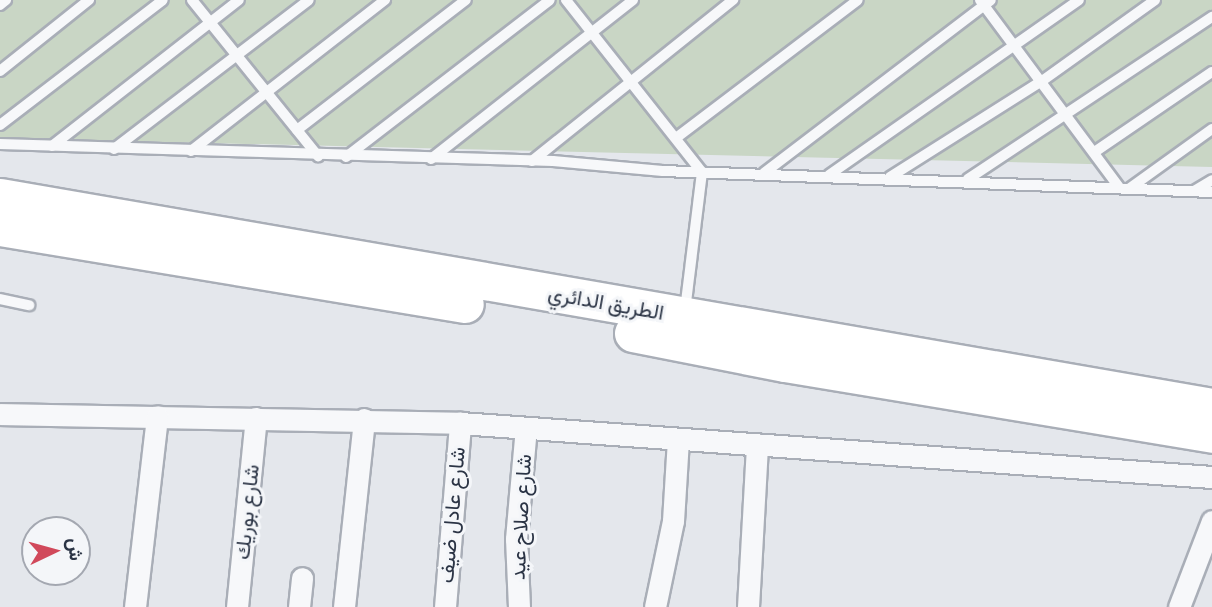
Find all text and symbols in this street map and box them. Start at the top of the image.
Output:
street label: الطريق الدائري [546,280,666,326]
street label: شارع عادل ضيف [433,446,471,584]
street label: شارع صلاح عيد [505,453,537,581]
street label: شارع بوريك [229,463,265,561]
north arrow [21,516,91,586]
text: ش [63,537,88,562]

